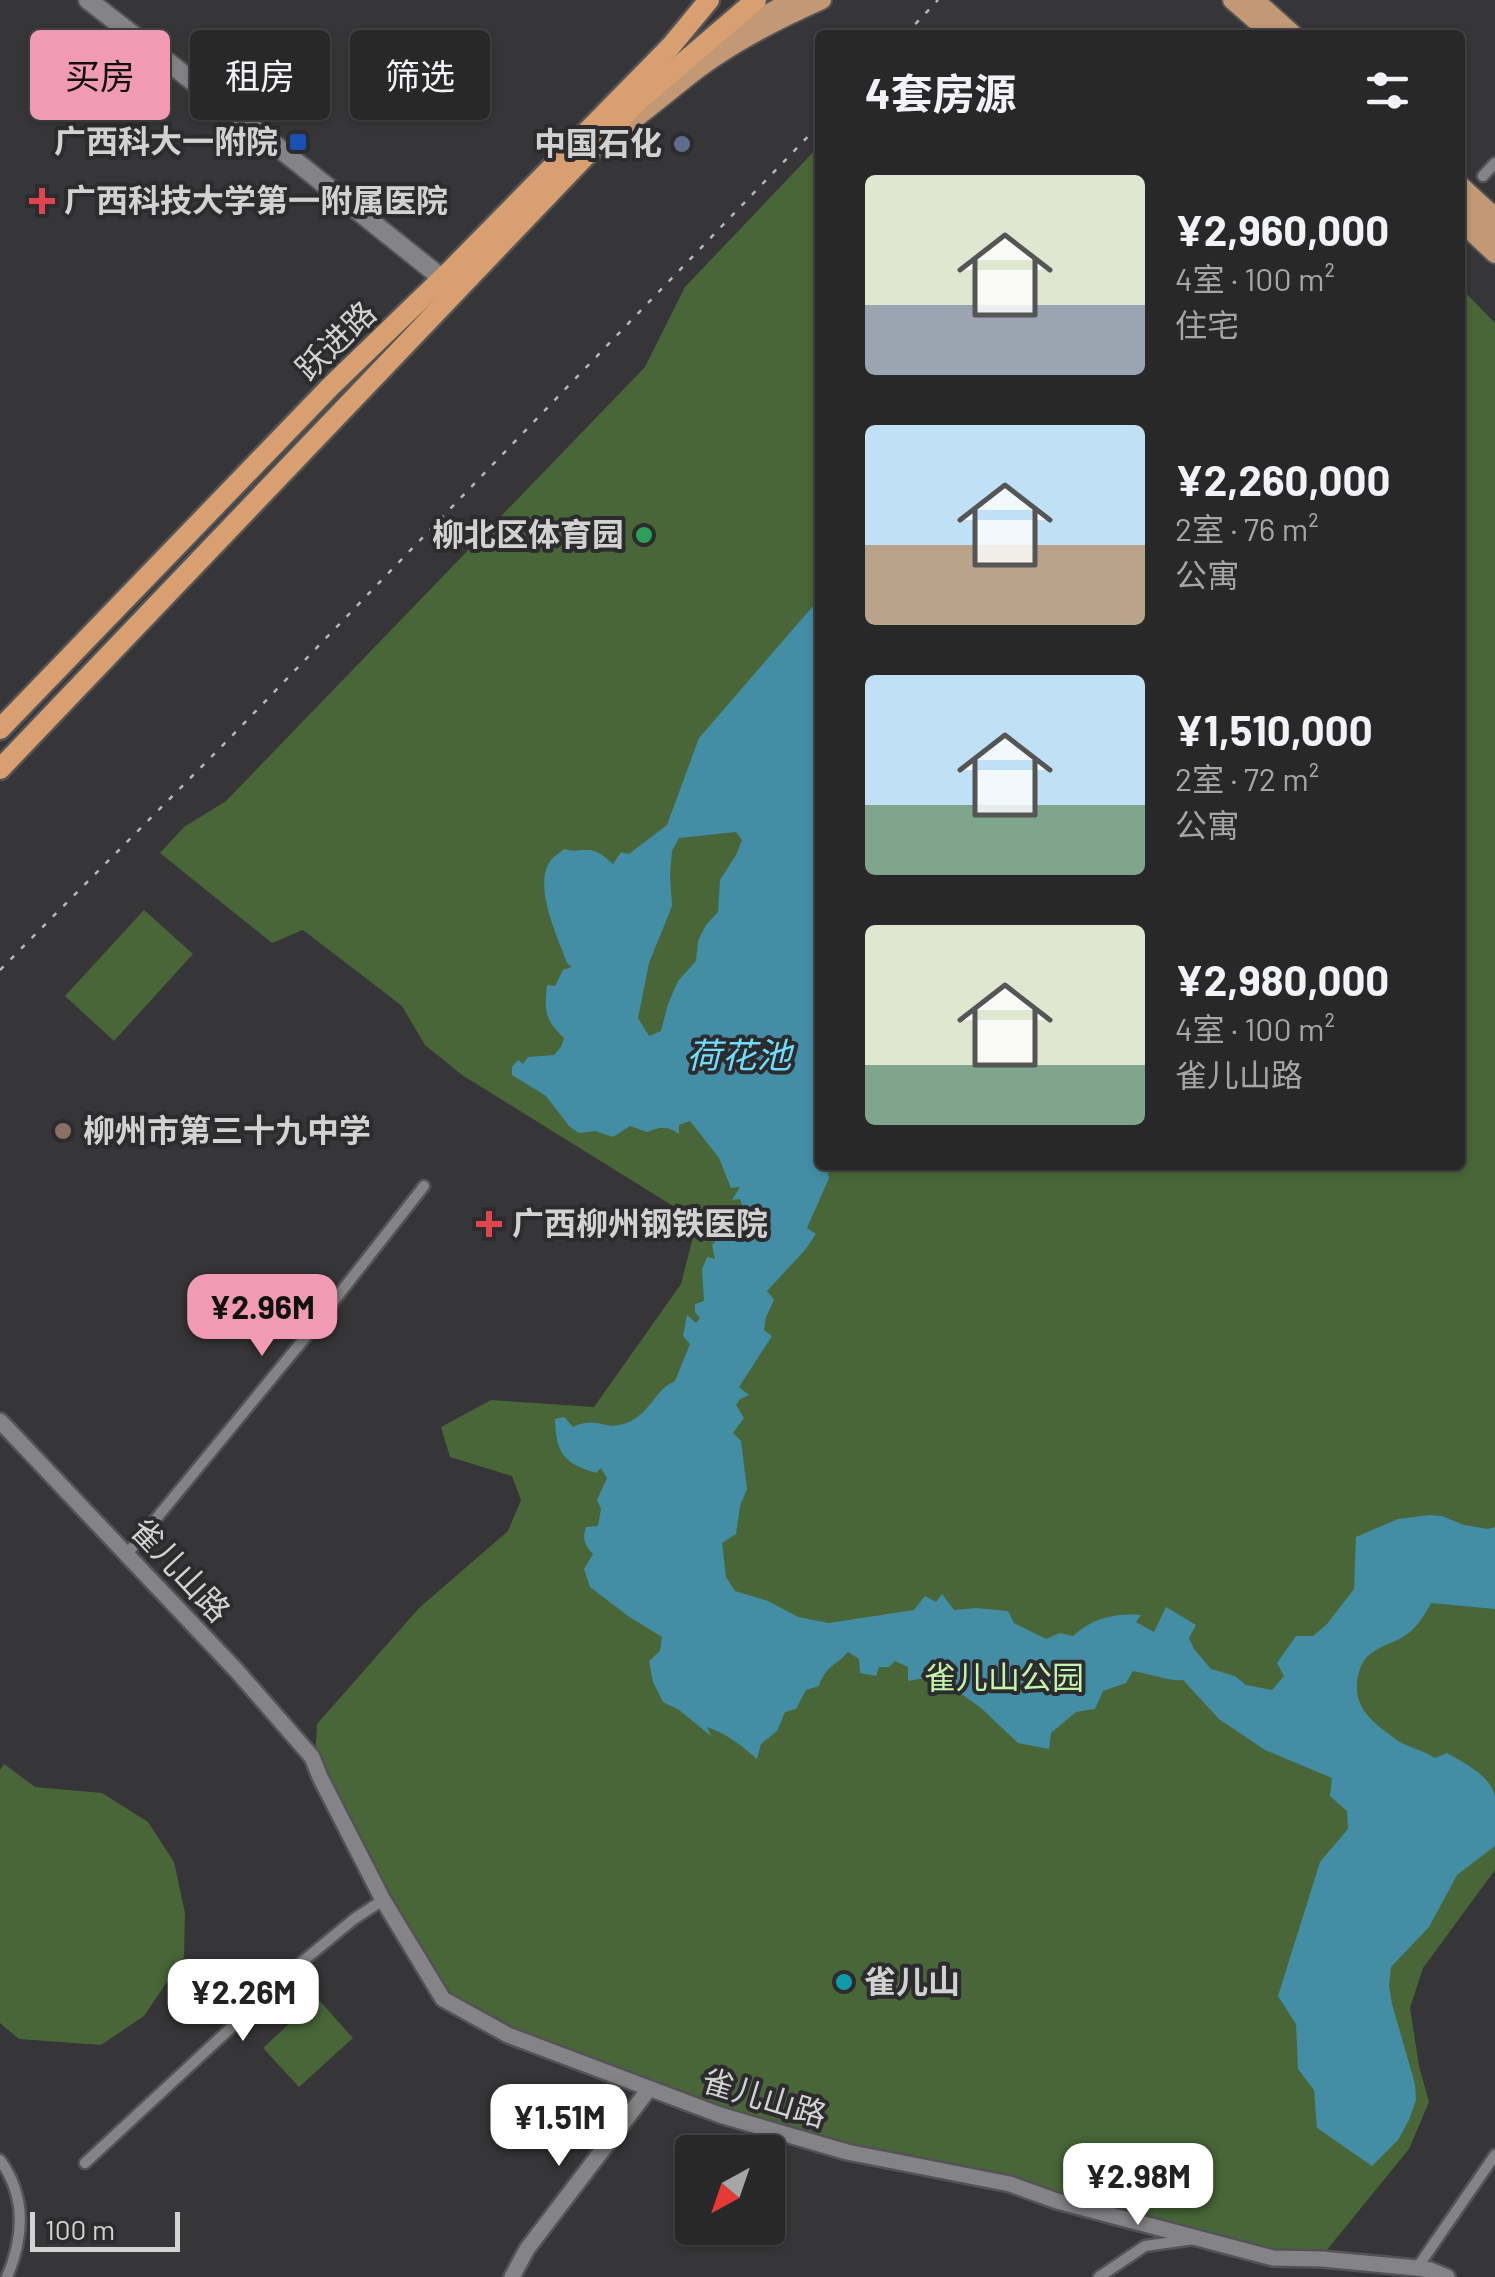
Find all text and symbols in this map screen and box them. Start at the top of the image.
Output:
chip: 买房 [30,30,170,120]
chip: 租房 [190,30,330,120]
chip: 筛选 [350,30,490,120]
icon: filters [1360,63,1415,118]
text: 4套房源 [865,67,1016,117]
place label: 广西科大一附院 [54,121,278,159]
place label: 中国石化 [534,123,662,161]
marker: 广西科大一附院 [287,131,309,153]
marker: 中国石化 [671,133,693,155]
place label: 广西科技大学第一附属医院 [64,180,448,218]
marker: 广西科技大学第一附属医院 [29,188,55,214]
text: ¥2,960,000 [1175,204,1389,254]
icon: home [945,215,1065,335]
text: 4室 · 100 m² [1175,259,1335,297]
street label: 跃进路 [287,293,382,387]
text: 住宅 [1175,305,1239,343]
text: ¥2,260,000 [1175,454,1390,504]
icon: home [945,465,1065,585]
text: 2室 · 76 m² [1175,509,1319,547]
place label: 柳北区体育园 [432,514,624,552]
marker: 柳北区体育园 [633,524,655,546]
text: 公寓 [1175,555,1239,593]
text: ¥1,510,000 [1175,704,1373,754]
icon: home [945,715,1065,835]
text: 2室 · 72 m² [1175,759,1319,797]
text: 公寓 [1175,805,1239,843]
text: ¥2,980,000 [1175,954,1389,1004]
icon: home [945,965,1065,1085]
text: 4室 · 100 m² [1175,1009,1335,1047]
water label: 荷花池 [686,1033,794,1075]
text: 雀儿山路 [1175,1055,1303,1093]
place label: 柳州市第三十九中学 [83,1110,371,1148]
marker: 柳州市第三十九中学 [52,1120,74,1142]
place label: 广西柳州钢铁医院 [512,1203,768,1241]
marker: 广西柳州钢铁医院 [476,1211,502,1237]
pin: ¥2.96M [181,1274,343,1359]
text: ¥2.96M [209,1287,315,1325]
street label: 雀儿山路 [124,1509,239,1628]
park label: 雀儿山公园 [924,1657,1084,1695]
pin: ¥2.26M [162,1959,324,2044]
place label: 雀儿山 [864,1961,960,1999]
marker: 雀儿山 [833,1971,855,1993]
text: ¥2.26M [190,1972,296,2010]
street label: 雀儿山路 [698,2059,831,2133]
pin: ¥1.51M [478,2084,640,2169]
text: ¥1.51M [512,2097,606,2135]
north arrow [675,2135,785,2245]
map controls [675,2135,785,2245]
pin: ¥2.98M [1057,2143,1219,2228]
text: ¥2.98M [1085,2156,1191,2194]
scale bar [30,2207,180,2252]
text: 100 m [45,2212,115,2246]

